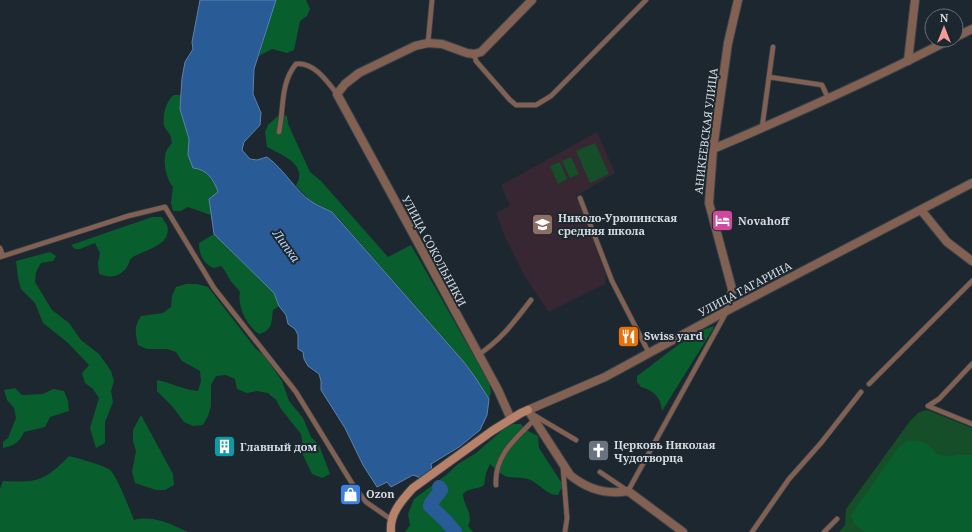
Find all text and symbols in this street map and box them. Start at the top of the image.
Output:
north arrow [924,8,964,48]
text: N [940,10,949,25]
street label: АНИКЕЕВСКАЯ УЛИЦА [690,67,721,195]
street label: УЛИЦА СОКОЛЬНИКИ [399,193,470,309]
hotel icon: Novahoff [710,208,736,234]
place label: Николо-Урюпинская средняя школа [558,210,677,238]
school or university icon: Николо-Урюпинская средняя школа [530,211,556,237]
place label: Novahoff [738,213,791,228]
water label: Липка [268,225,304,266]
street label: УЛИЦА ГАГАРИНА [696,258,794,319]
restaurant icon: Swiss yard [615,323,641,349]
place label: Swiss yard [644,328,703,343]
building icon: Главный дом [211,434,237,460]
place label: Церковь Николая Чудотворца [614,437,716,465]
church icon: Церковь Николая Чудотворца [585,438,611,464]
place label: Главный дом [240,439,318,454]
shop icon: Ozon [338,481,364,507]
place label: Ozon [366,486,395,501]

